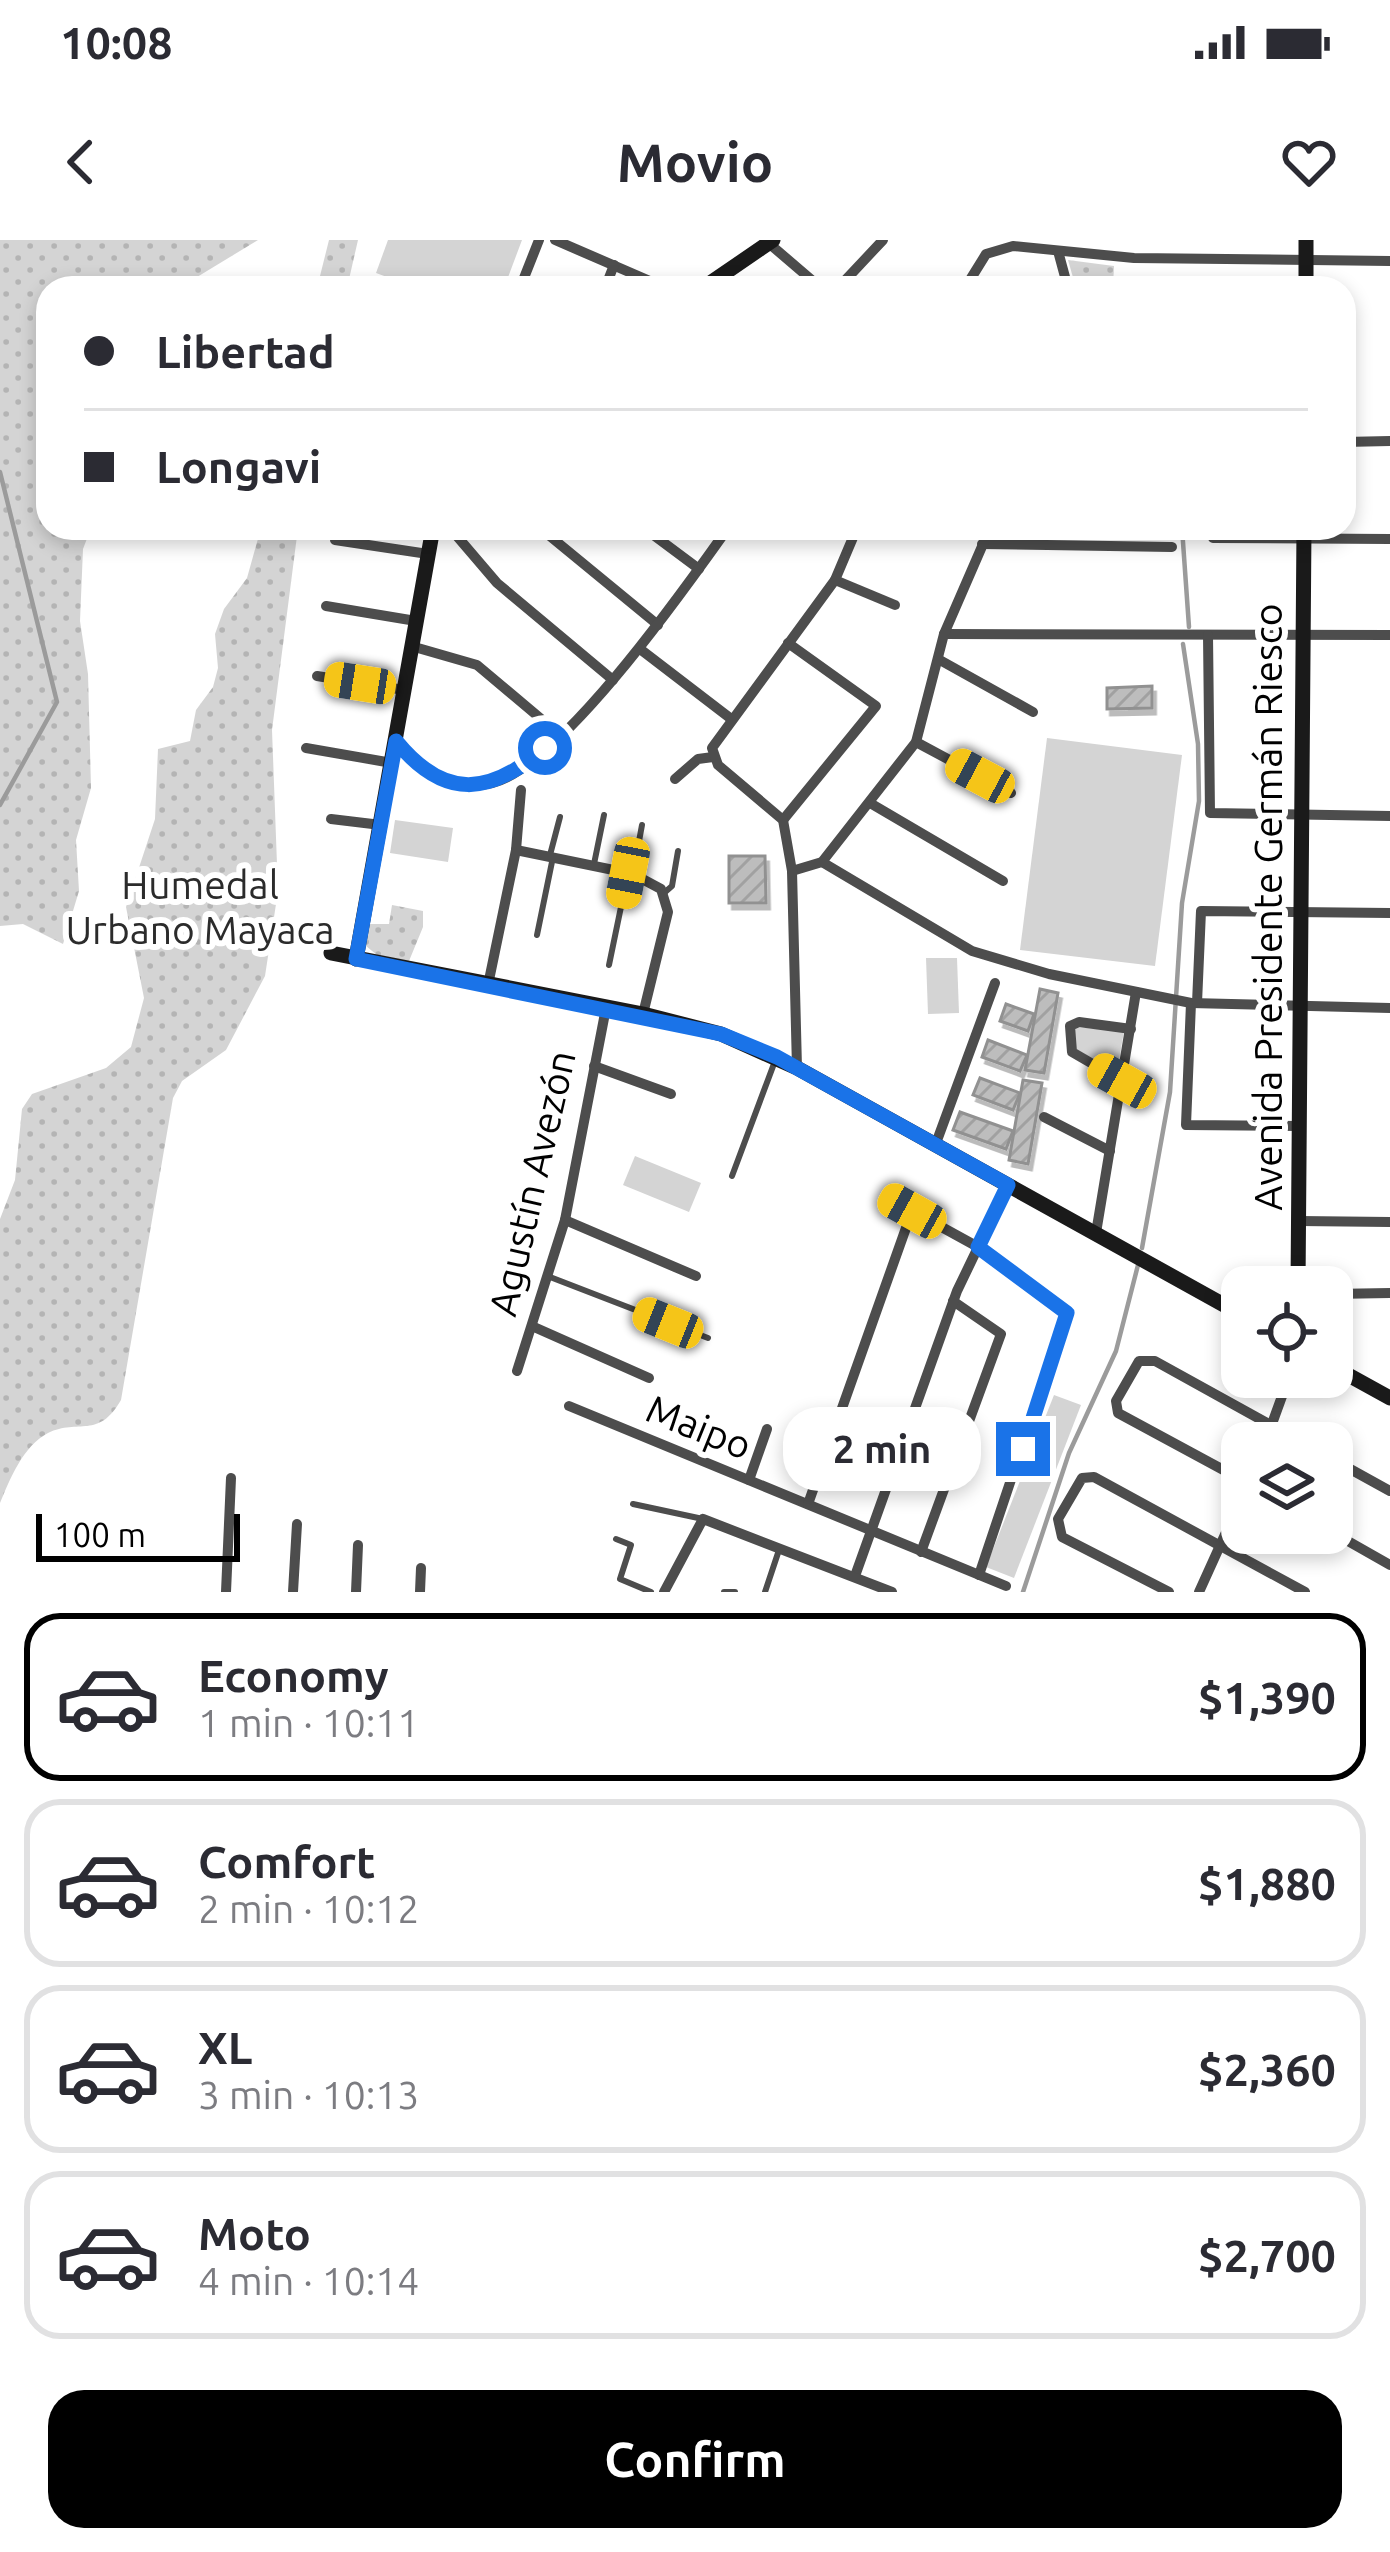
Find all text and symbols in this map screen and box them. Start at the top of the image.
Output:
text: 10:08 [60,17,173,68]
icon: back [48,129,114,195]
icon: heart [1276,129,1342,195]
text: Movio [617,132,773,192]
text: Libertad [156,326,335,377]
text: Longavi [156,441,321,492]
street label: Avenida Presidente Germán Riesco [1246,603,1289,1211]
car [322,660,398,706]
route start [518,721,572,775]
car [940,743,1020,809]
car [603,834,653,912]
park label: Humedal Urbano Mayaca [65,863,335,951]
street label: Agustín Avezón [480,1046,583,1320]
car [1082,1048,1162,1114]
car [872,1178,952,1244]
map controls [1221,1266,1353,1554]
button: locate [1221,1266,1353,1398]
car [628,1293,708,1353]
street label: Maipo [641,1386,758,1467]
callout: 2 min [783,1407,981,1491]
route end [996,1422,1050,1476]
button: layers [1221,1422,1353,1554]
text: 2 min [833,1427,931,1470]
scale bar [36,1508,240,1561]
text: 100 m [54,1516,146,1553]
icon: car [54,1643,162,1751]
text: Economy [198,1650,389,1701]
text: $1,390 [1198,1672,1336,1723]
text: 1 min · 10:11 [198,1701,419,1744]
icon: car [54,1829,162,1937]
text: Comfort [198,1836,375,1887]
text: $1,880 [1198,1858,1336,1909]
text: 2 min · 10:12 [198,1887,419,1930]
icon: car [54,2015,162,2123]
text: XL [198,2022,252,2073]
text: $2,360 [1198,2044,1336,2095]
text: 3 min · 10:13 [198,2073,419,2116]
icon: car [54,2201,162,2309]
text: Moto [198,2208,311,2259]
text: $2,700 [1198,2230,1336,2281]
text: 4 min · 10:14 [198,2259,419,2302]
button: Confirm [48,2390,1342,2528]

